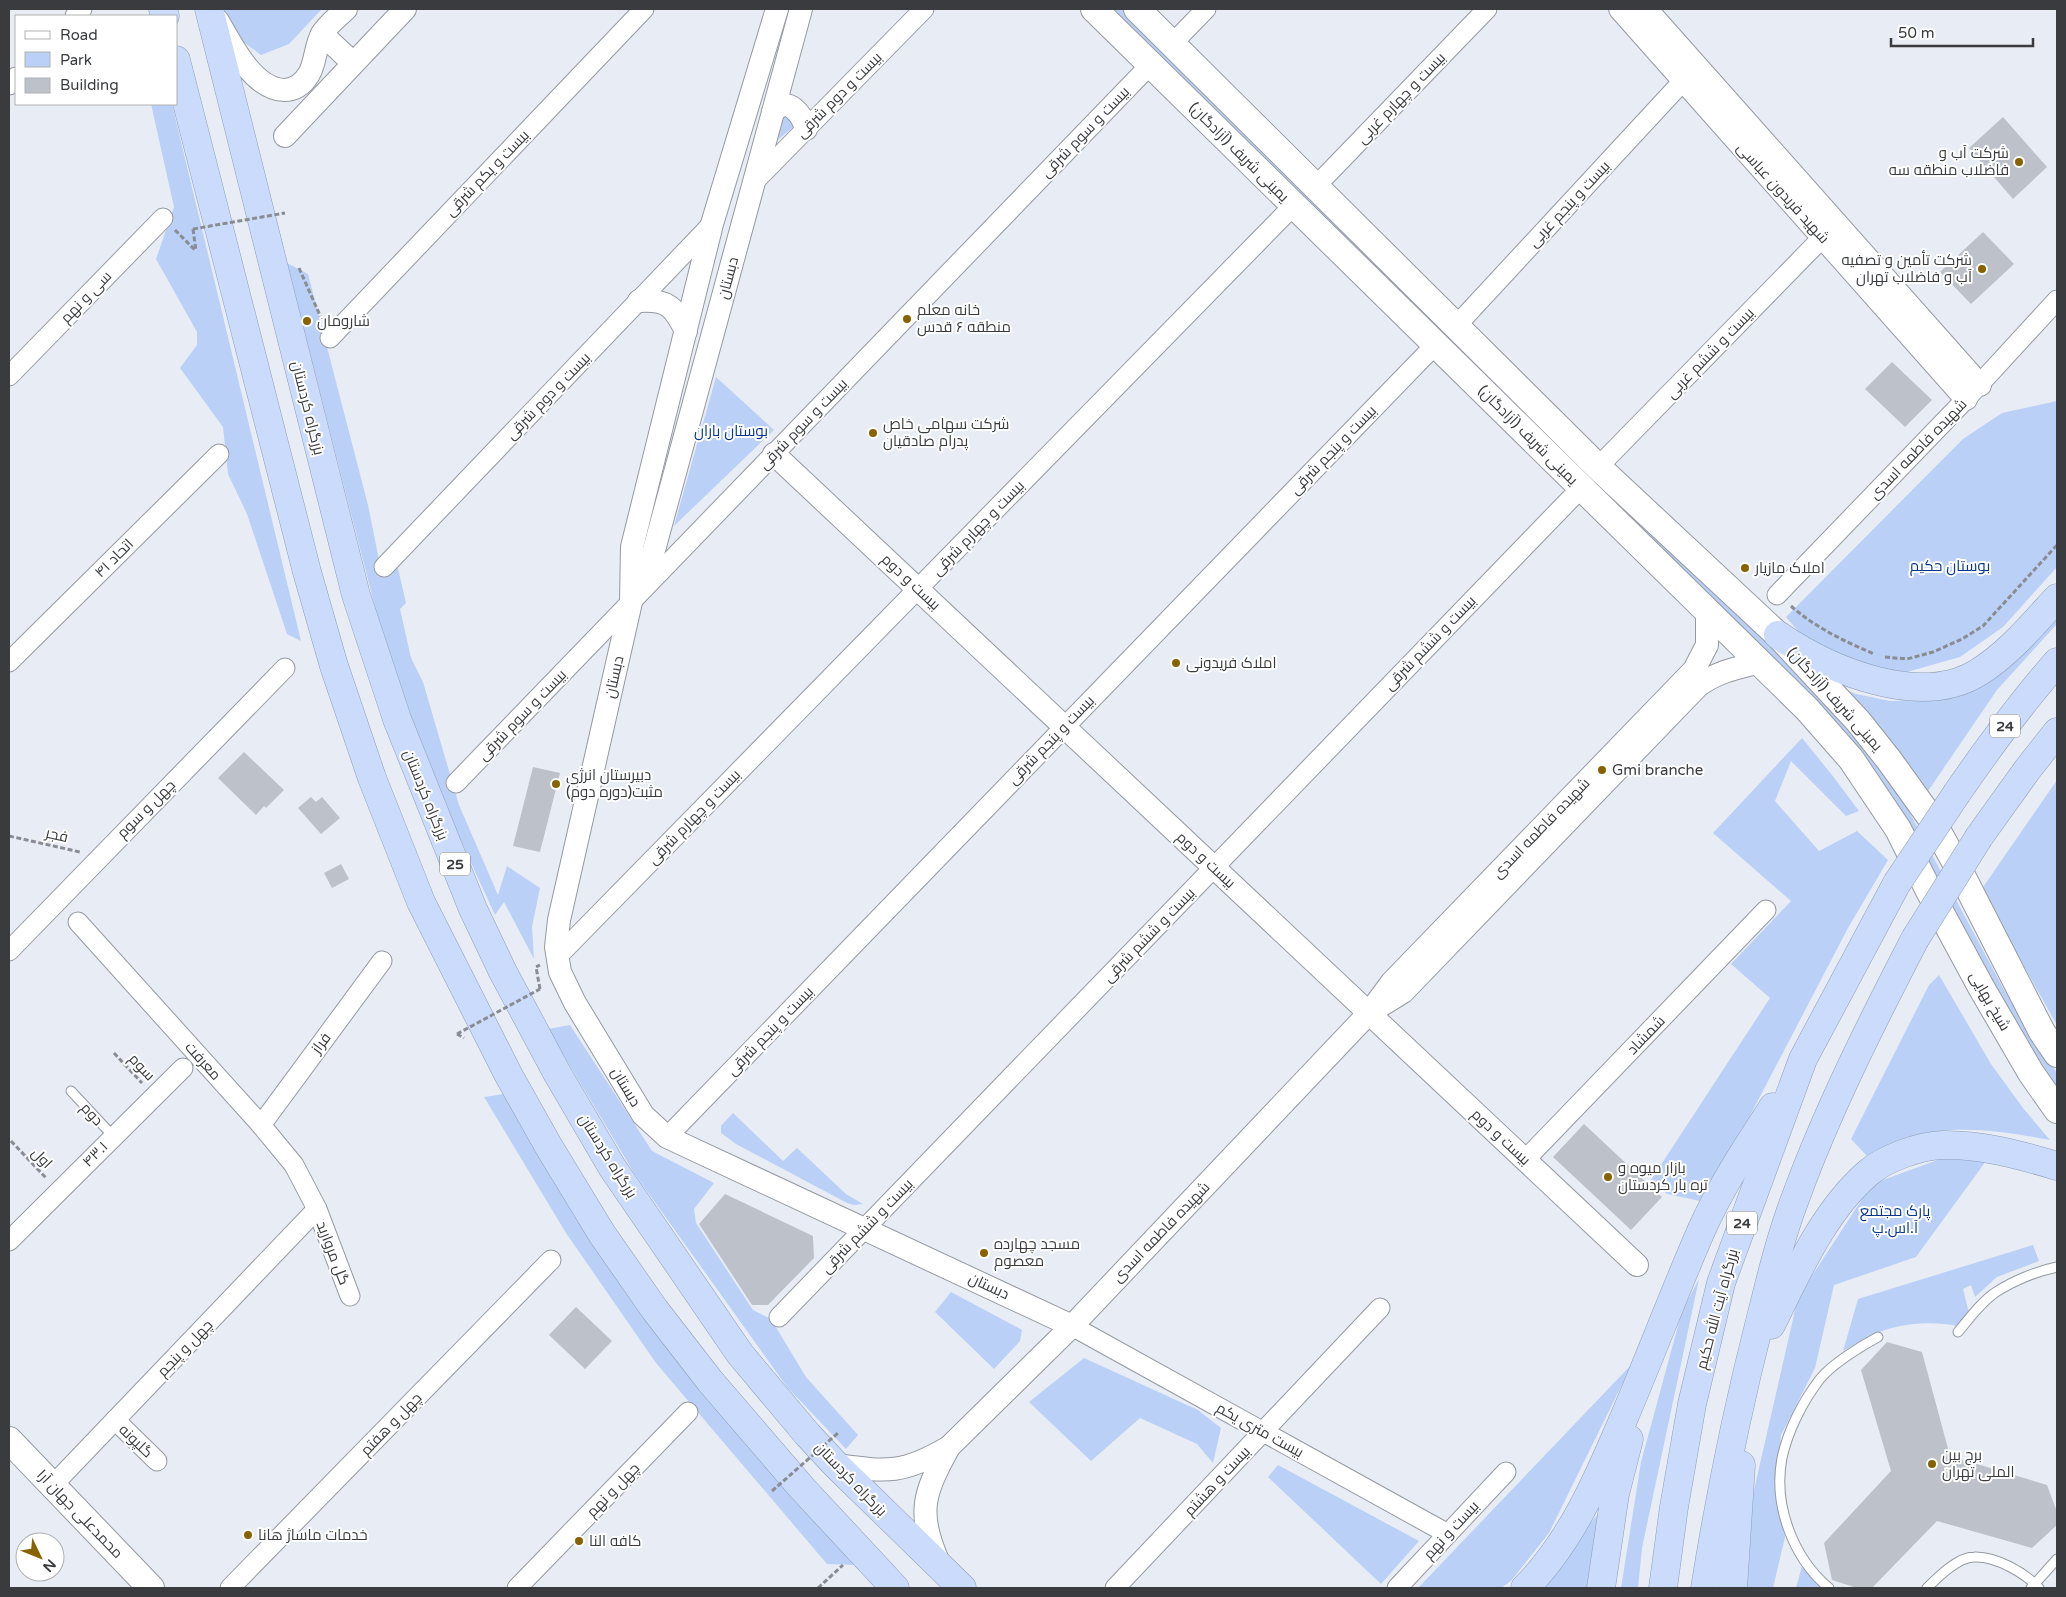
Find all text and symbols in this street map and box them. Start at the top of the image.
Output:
legend [15,15,178,105]
scale bar [1891,15,2034,47]
text: 50 m [1898,24,1935,42]
text: Road [60,26,98,44]
street label: بیست و دوم شرقی [792,48,886,142]
street label: بیست و چهارم غربی [1353,49,1450,148]
text: Park [60,51,92,69]
text: Building [60,76,119,94]
street label: بیست و سوم شرقی [1037,83,1134,182]
street label: یمینی شریف (آزادگان) [1185,98,1293,206]
street label: بیست و یکم شرقی [441,126,534,221]
street label: شهید فریدون عباسی [1732,139,1833,248]
place label: شرکت آب و فاضلاب منطقه سه [1889,144,2009,179]
marker: شرکت آب و فاضلاب منطقه سه [2013,156,2025,168]
street label: بیست و پنجم غربی [1524,157,1614,252]
place label: شركت تأمين و تصفيه آب و فاضلاب تهران [1841,250,1972,287]
street label: دبستان [714,255,743,301]
marker: شركت تأمين و تصفيه آب و فاضلاب تهران [1976,263,1988,275]
street label: سی و نهم [57,267,116,327]
place label: خانه معلم منطقه ۶ قدس [917,301,1011,337]
street label: بیست و ششم غربی [1662,304,1759,403]
place label: شارومان [317,312,370,331]
marker: خانه معلم منطقه ۶ قدس [901,313,913,325]
marker: شارومان [301,315,313,327]
street label: بیست و دوم شرقی [502,349,595,444]
street label: بزرگراه کردستان [287,359,328,457]
street label: بیست و سوم شرقی [755,375,852,474]
street label: یمینی شریف (آزادگان) [1474,381,1582,489]
street label: شهیده فاطمه اسدی [1865,395,1971,504]
street label: بیست و پنجم شرقی [1286,402,1381,499]
place label: شرکت سهامی خاص پدرام صادقیان [883,415,1009,451]
park label: بوستان باران [694,422,768,441]
marker: شرکت سهامی خاص پدرام صادقیان [867,427,879,439]
street label: بیست و چهارم شرقی [928,477,1029,580]
street label: اتحاد ۴۱ [91,535,137,581]
street label: بیست و دوم [877,550,944,615]
park label: بوستان حکیم [1910,557,1990,576]
place label: املاک مازیار [1754,559,1825,577]
marker: املاک مازیار [1739,562,1751,574]
street label: بیست و ششم شرقی [1380,592,1480,695]
street label: یمینی شریف (آزادگان) [1783,643,1886,755]
street label: دبستان [600,654,629,700]
place label: املاک فریدونی [1186,654,1276,673]
marker: املاک فریدونی [1170,657,1182,669]
street label: بیست و سوم شرقی [474,666,571,765]
street label: بیست و پنجم شرقی [1004,692,1099,789]
road number: 24 [1990,714,2020,738]
street label: بزرگراه کردستان [399,747,452,843]
place label: Gmi branche [1612,761,1703,779]
marker: Gmi branche [1596,764,1608,776]
place label: دبیرستان انرژی مثبت(دوره دوم) [566,766,663,802]
street label: بیست و چهارم شرقی [644,766,745,869]
street label: شهیده فاطمه اسدی [1488,774,1594,883]
street label: چهل و سوم [113,776,180,843]
marker: دبیرستان انرژی مثبت(دوره دوم) [550,778,562,790]
street label: فجر [43,823,70,846]
street label: بیست و دوم [1172,828,1239,893]
road number: 25 [440,852,470,876]
street label: بیست و ششم شرقی [1099,884,1199,987]
street label: شیخ بهایی [1964,968,2014,1035]
street label: بیست و پنجم شرقی [723,983,818,1080]
street label: شمشاد [1623,1012,1669,1058]
street label: فراز [307,1029,335,1058]
street label: معرفت [181,1038,225,1084]
street label: سوم [124,1050,159,1085]
street label: دبستان [606,1064,645,1111]
street label: دوم [76,1099,107,1130]
street label: بیست و دوم [1467,1105,1534,1170]
street label: بزرگراه کردستان [574,1110,641,1202]
street label: ۴۳.۱ [79,1138,111,1170]
street label: اول [28,1144,56,1172]
place label: بازار میوه و تره بار کردستان [1618,1159,1708,1195]
marker: بازار میوه و تره بار کردستان [1602,1171,1614,1183]
street label: بیست و ششم شرقی [817,1175,917,1278]
street label: شهیده فاطمه اسدی [1108,1178,1214,1287]
park label: پارک مجتمع آ.اس.پ [1860,1202,1930,1238]
road number: 24 [1727,1212,1757,1234]
street label: گل مروارید [312,1219,353,1288]
place label: مسجد چهارده معصوم [994,1235,1080,1271]
street label: بزرگراه آیت الله حکیم [1691,1246,1743,1372]
marker: مسجد چهارده معصوم [978,1247,990,1259]
street label: دبستان [965,1269,1012,1304]
street label: چهل و پنجم [154,1316,217,1381]
street label: چهل و هفتم [357,1389,426,1460]
street label: بیست متری یکم [1213,1399,1307,1462]
street label: گلپونه [114,1420,157,1462]
street label: بزرگراه کردستان [810,1438,891,1521]
street label: بیست و هشتم [1180,1442,1255,1520]
place label: برج بین الملی تهران [1942,1446,2014,1482]
marker: برج بین الملی تهران [1926,1458,1938,1470]
street label: چهل و نهم [583,1459,644,1522]
street label: محمدعلی جهان آرا [33,1466,127,1563]
street label: بیست و نهم [1419,1497,1483,1564]
place label: خدمات ماساژ هانا [258,1526,368,1544]
marker: خدمات ماساژ هانا [242,1529,254,1541]
north arrow [15,1532,65,1582]
place label: کافه النا [589,1532,641,1550]
marker: کافه النا [573,1535,585,1547]
text: N [39,1556,59,1575]

